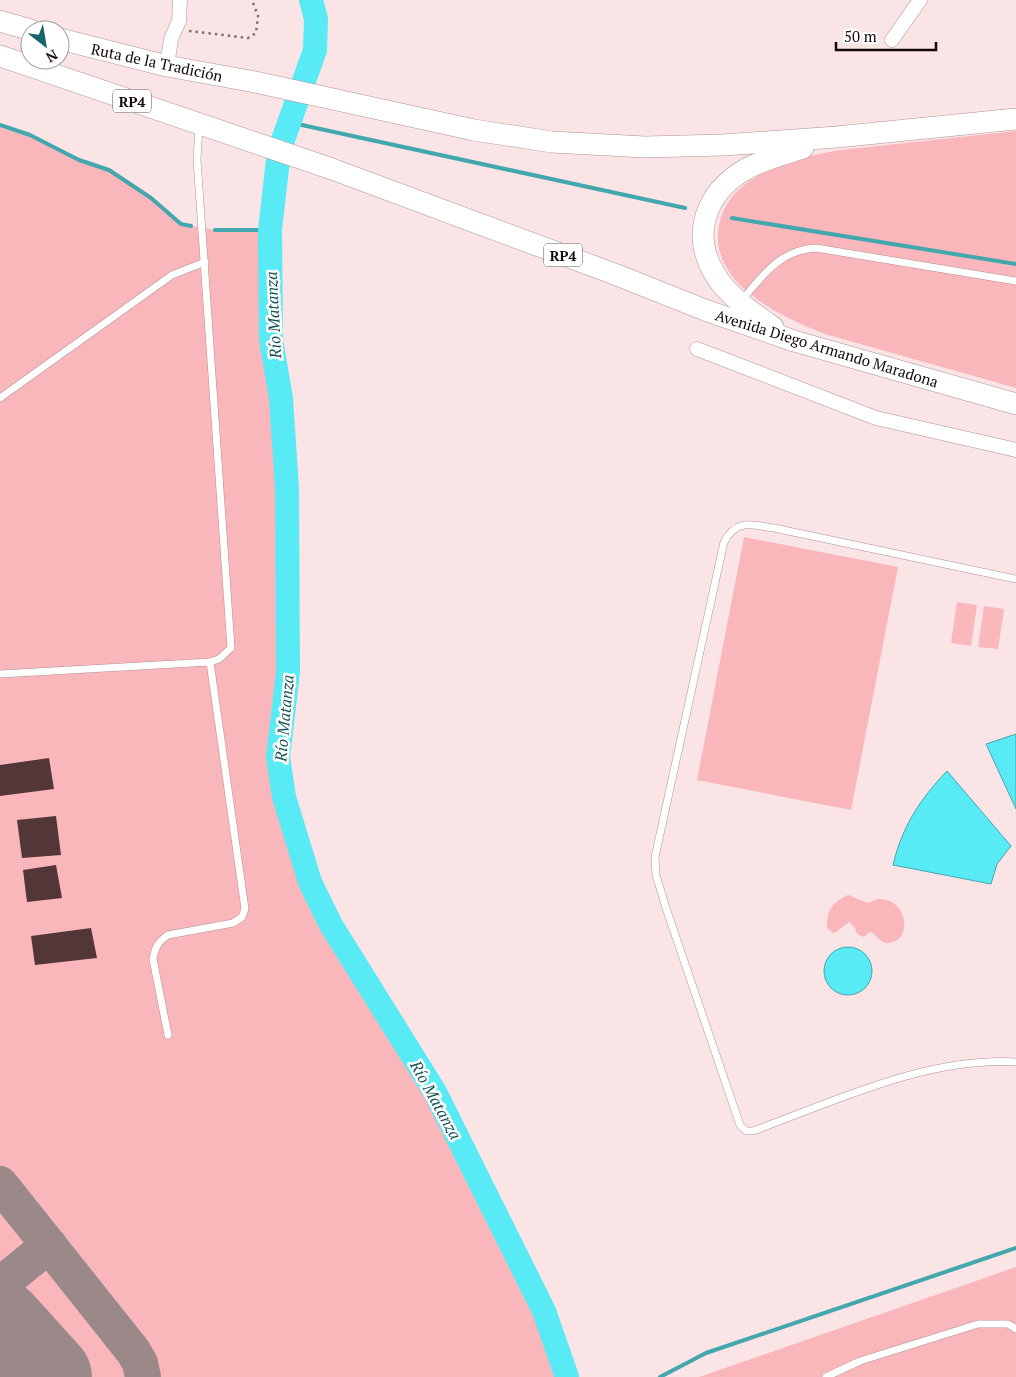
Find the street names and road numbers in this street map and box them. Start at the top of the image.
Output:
street label: Ruta de la Tradición [89,38,225,86]
road number: RP4 [113,90,151,112]
road number: RP4 [544,244,582,266]
street label: Avenida Diego Armando Maradona [713,305,941,392]

